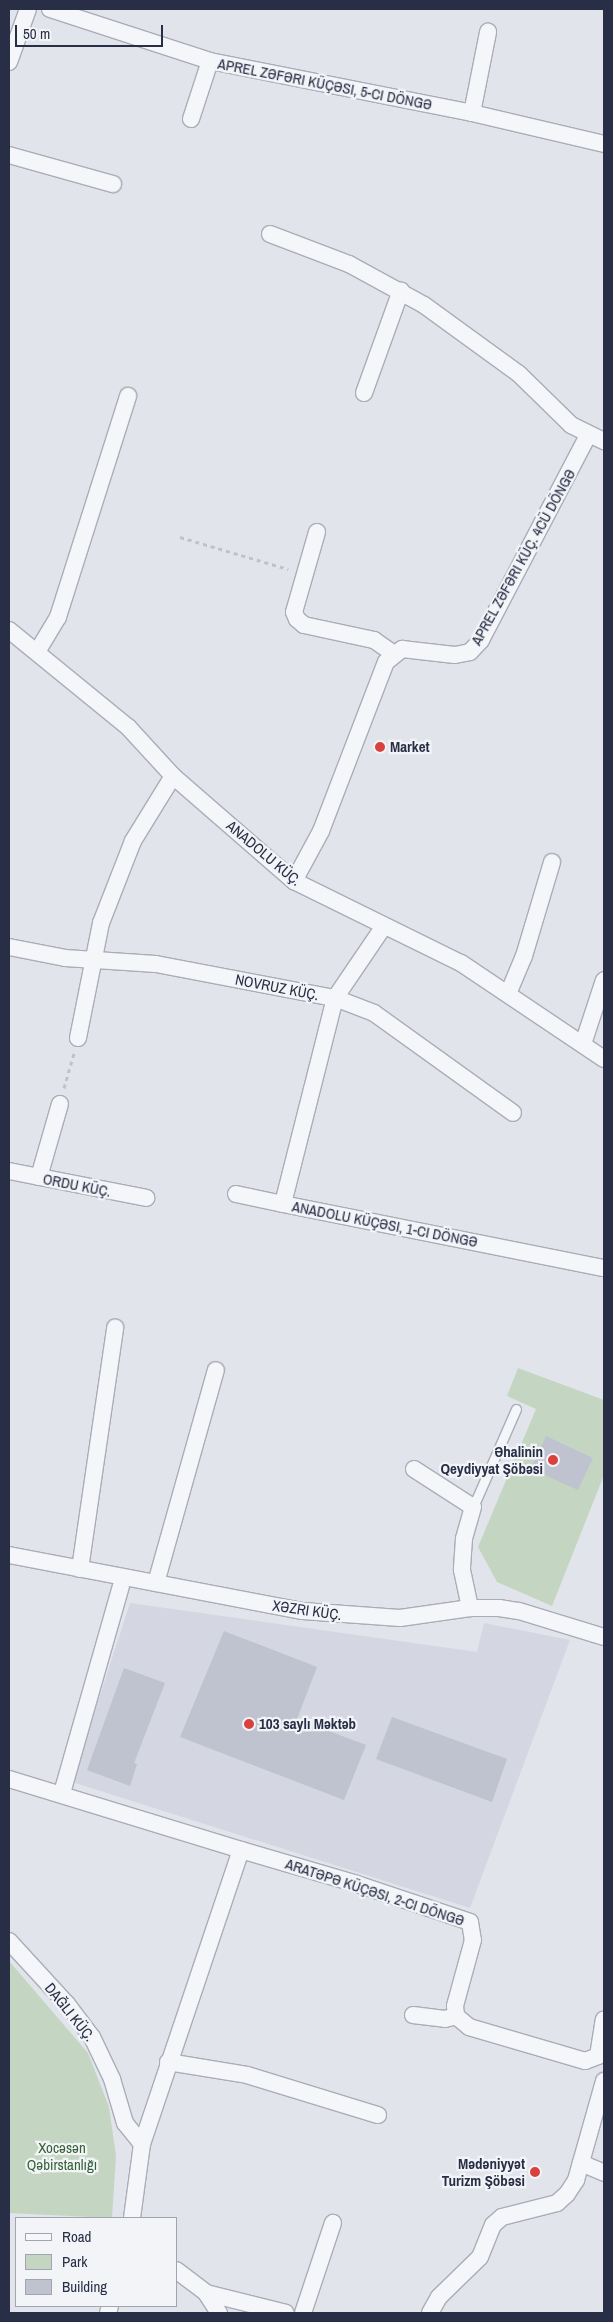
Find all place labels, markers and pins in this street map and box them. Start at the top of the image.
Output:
place label: Market [390,738,430,756]
marker: Market [374,741,386,753]
place label: Əhalinin Qeydiyyat Şöbəsi [440,1442,543,1477]
marker: Əhalinin Qeydiyyat Şöbəsi [547,1454,559,1466]
place label: 103 saylı Məktəb [259,1715,356,1733]
marker: 103 saylı Məktəb [243,1718,255,1730]
place label: Mədəniyyət Turizm Şöbəsi [442,2154,525,2189]
marker: Mədəniyyət Turizm Şöbəsi [529,2166,541,2178]

